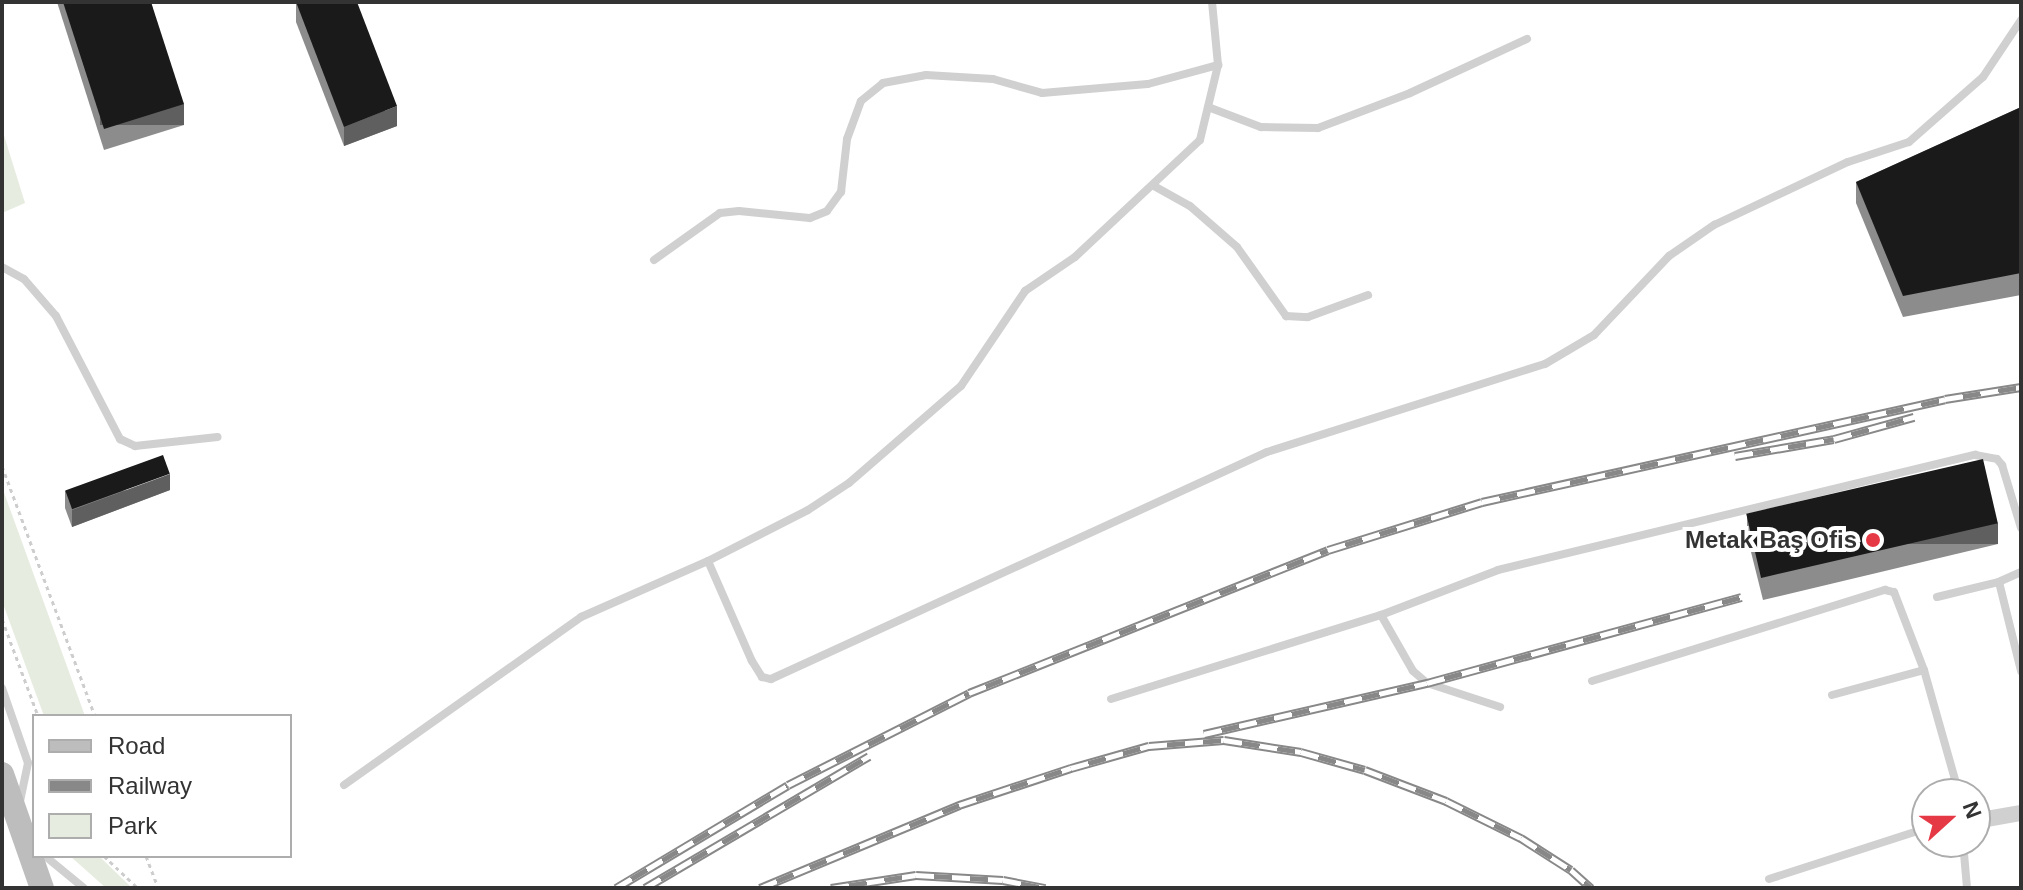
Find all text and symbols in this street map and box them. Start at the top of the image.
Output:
place label: Metak Baş Ofis [1685,526,1857,554]
marker: Metak Baş Ofis [1864,531,1882,549]
legend [32,714,292,858]
text: Road [108,732,165,759]
text: Railway [108,772,192,799]
north arrow [1911,778,1991,858]
text: N [1957,798,1987,822]
text: Park [108,812,157,839]

